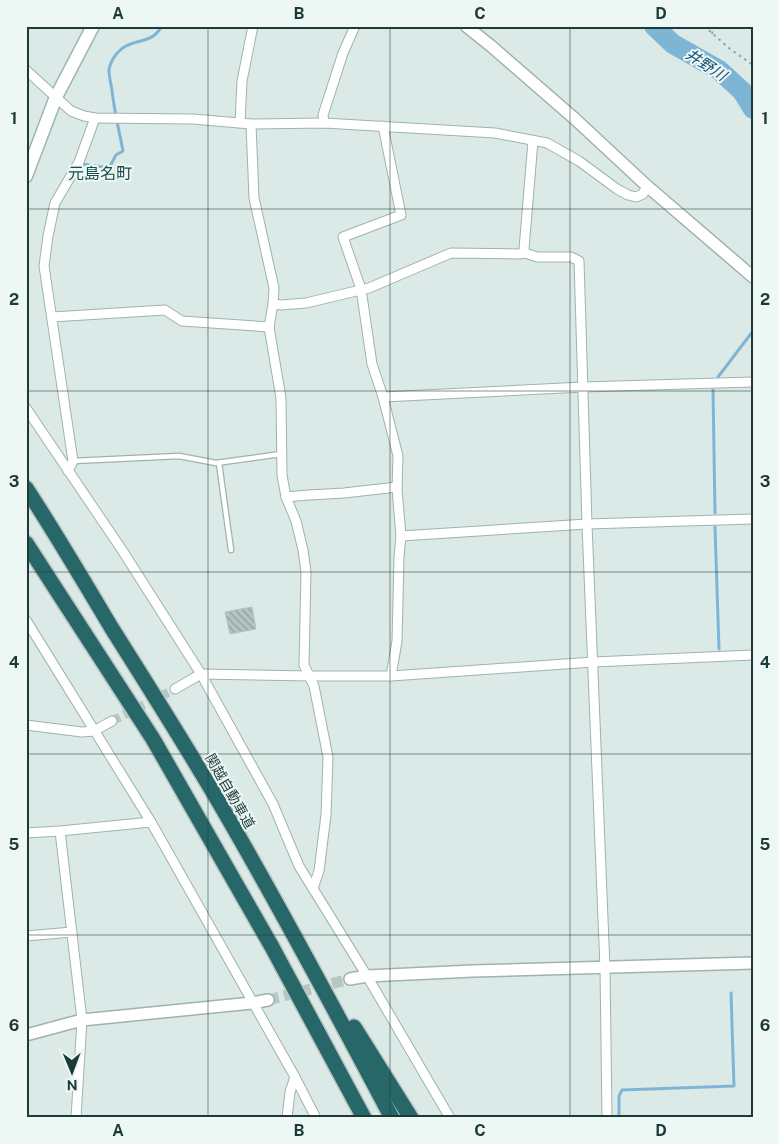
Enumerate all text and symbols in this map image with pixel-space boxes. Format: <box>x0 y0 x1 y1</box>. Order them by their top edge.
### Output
text: A <box>112 4 124 23</box>
text: B <box>294 4 305 23</box>
text: C <box>474 4 486 23</box>
text: D <box>655 4 667 23</box>
water label: 井野川 <box>683 45 731 85</box>
text: 1 <box>11 109 17 128</box>
text: 1 <box>762 109 768 128</box>
district label: 元島名町 <box>68 164 132 183</box>
text: 2 <box>9 290 19 309</box>
text: 2 <box>760 290 770 309</box>
text: 3 <box>9 472 19 491</box>
text: 3 <box>760 472 770 491</box>
text: 4 <box>9 653 20 672</box>
text: 4 <box>760 653 771 672</box>
street label: 関越自動車道 <box>202 751 258 831</box>
text: 5 <box>9 835 20 854</box>
text: 5 <box>760 835 771 854</box>
text: 6 <box>9 1016 19 1035</box>
text: 6 <box>760 1016 770 1035</box>
north arrow <box>48 1046 98 1096</box>
text: N <box>67 1077 78 1093</box>
text: A <box>112 1121 124 1140</box>
text: B <box>294 1121 305 1140</box>
text: C <box>474 1121 486 1140</box>
text: D <box>655 1121 667 1140</box>

